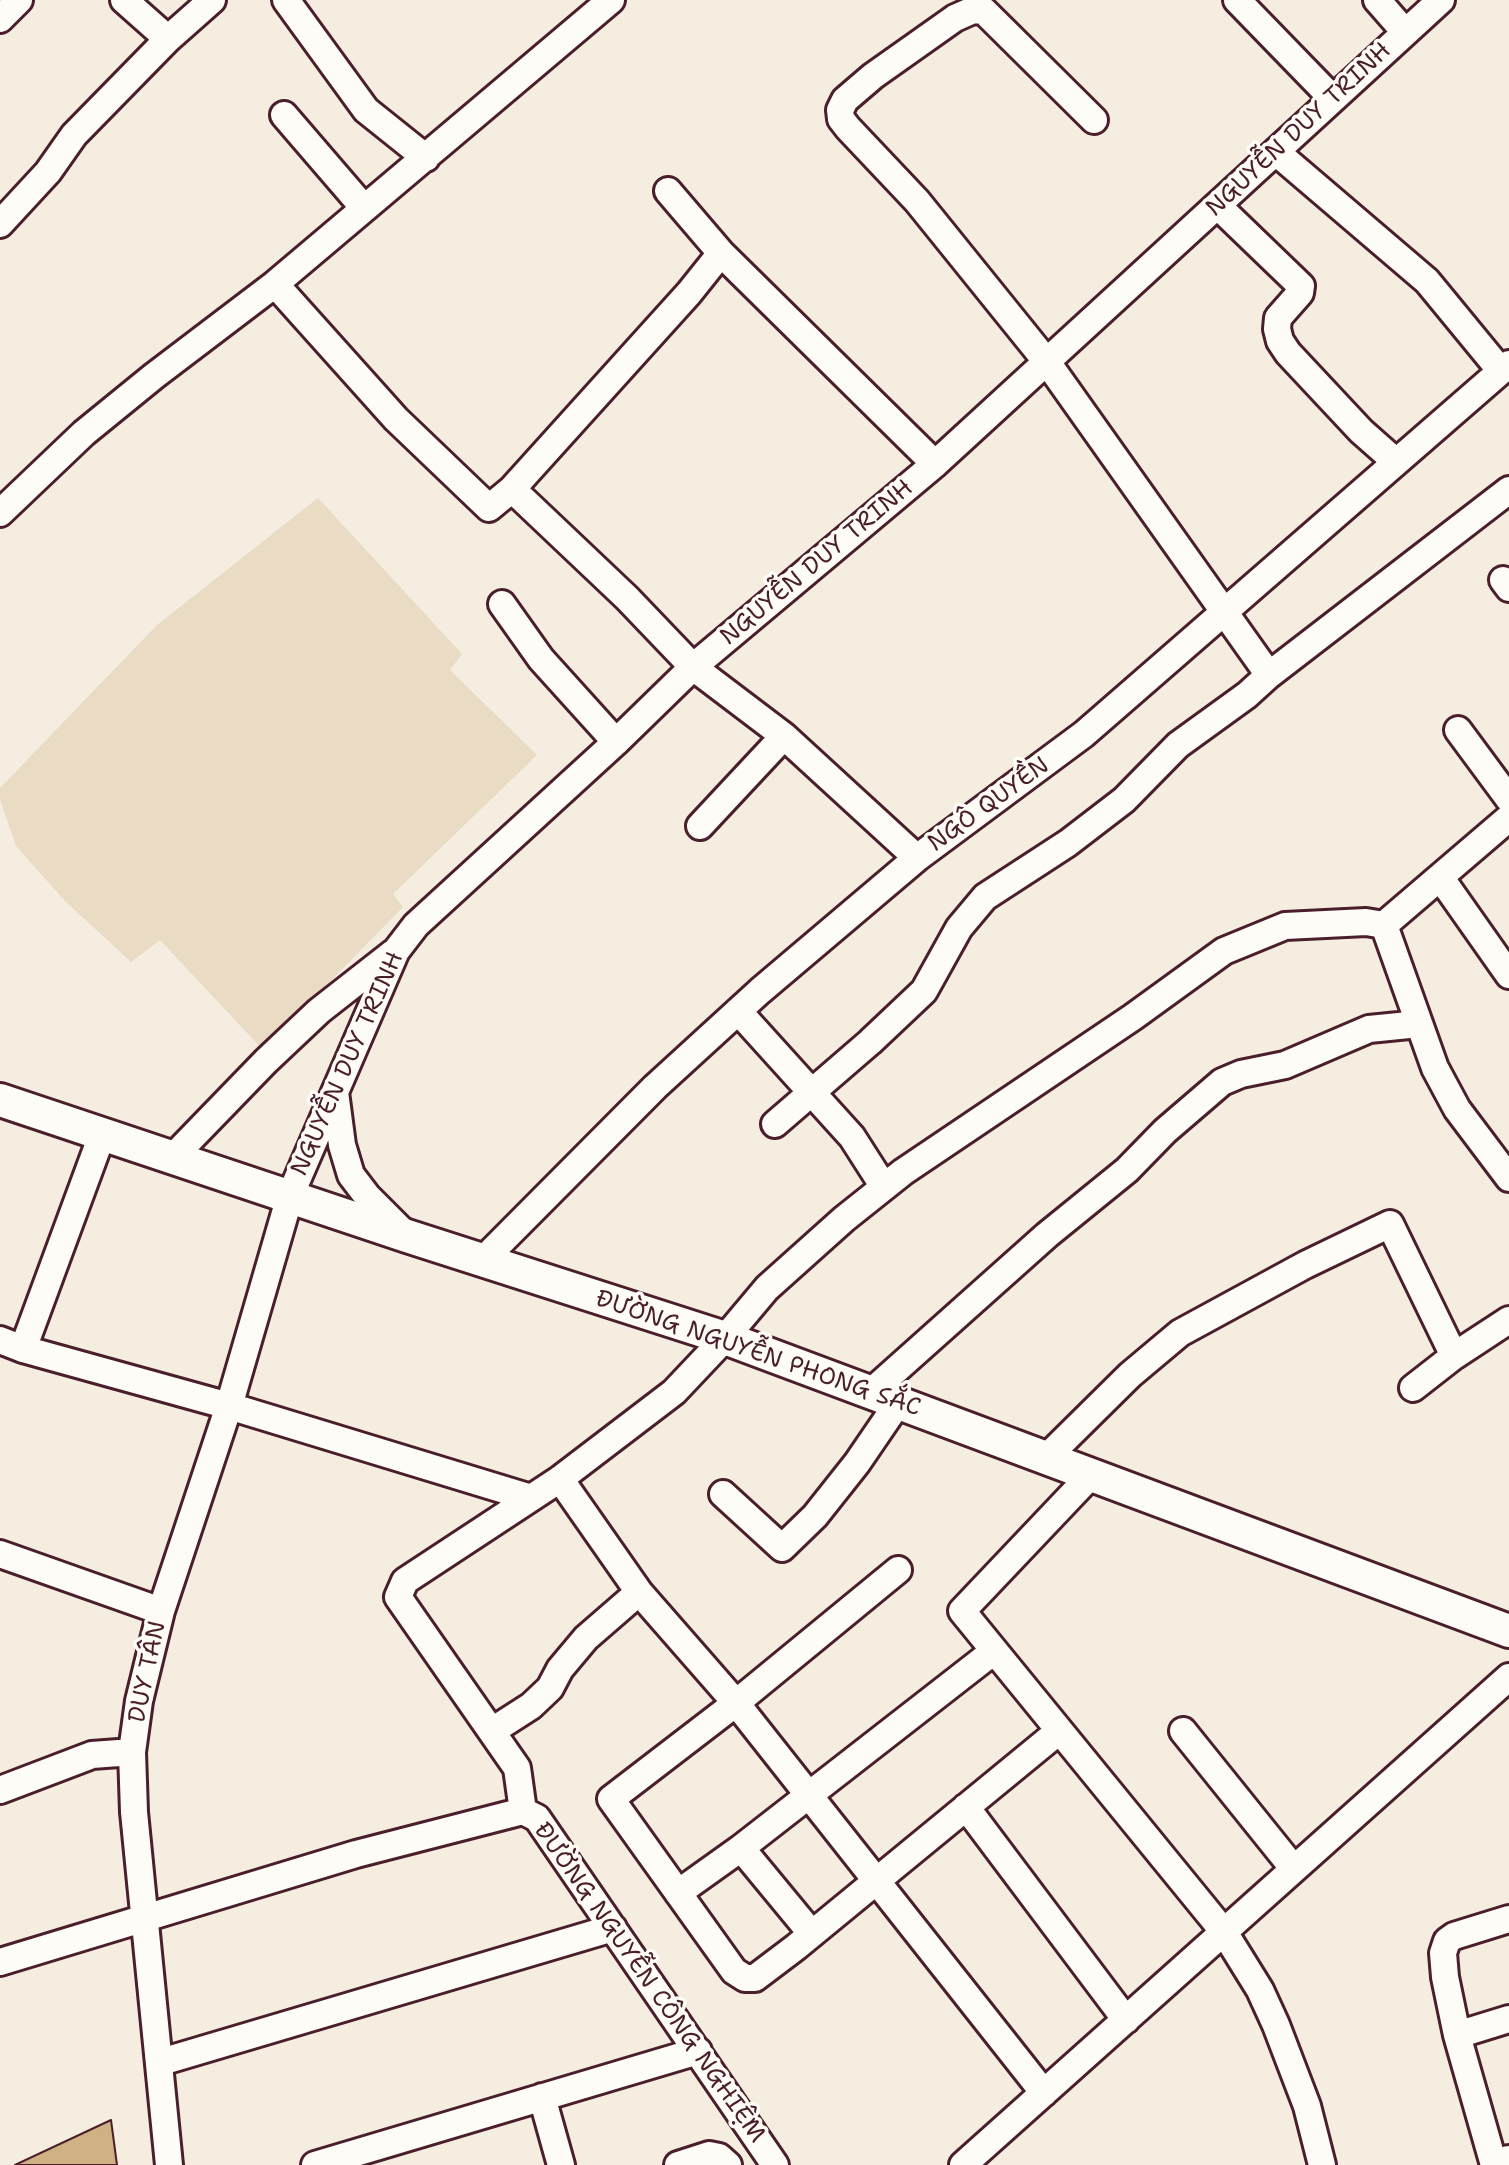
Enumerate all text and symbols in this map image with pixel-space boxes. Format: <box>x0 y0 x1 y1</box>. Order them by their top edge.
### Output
street label: NGUYỄN DUY TRINH <box>1201 37 1397 223</box>
street label: NGUYỄN DUY TRINH <box>715 474 919 652</box>
street label: NGÔ QUYỀN <box>923 751 1055 859</box>
street label: NGUYỄN DUY TRINH <box>286 947 410 1181</box>
street label: ĐƯỜNG NGUYỄN PHONG SẮC <box>592 1285 924 1423</box>
street label: DUY TÂN <box>123 1619 173 1725</box>
street label: ĐƯỜNG NGUYỄN CÔNG NGHIỆM <box>527 1817 771 2149</box>

